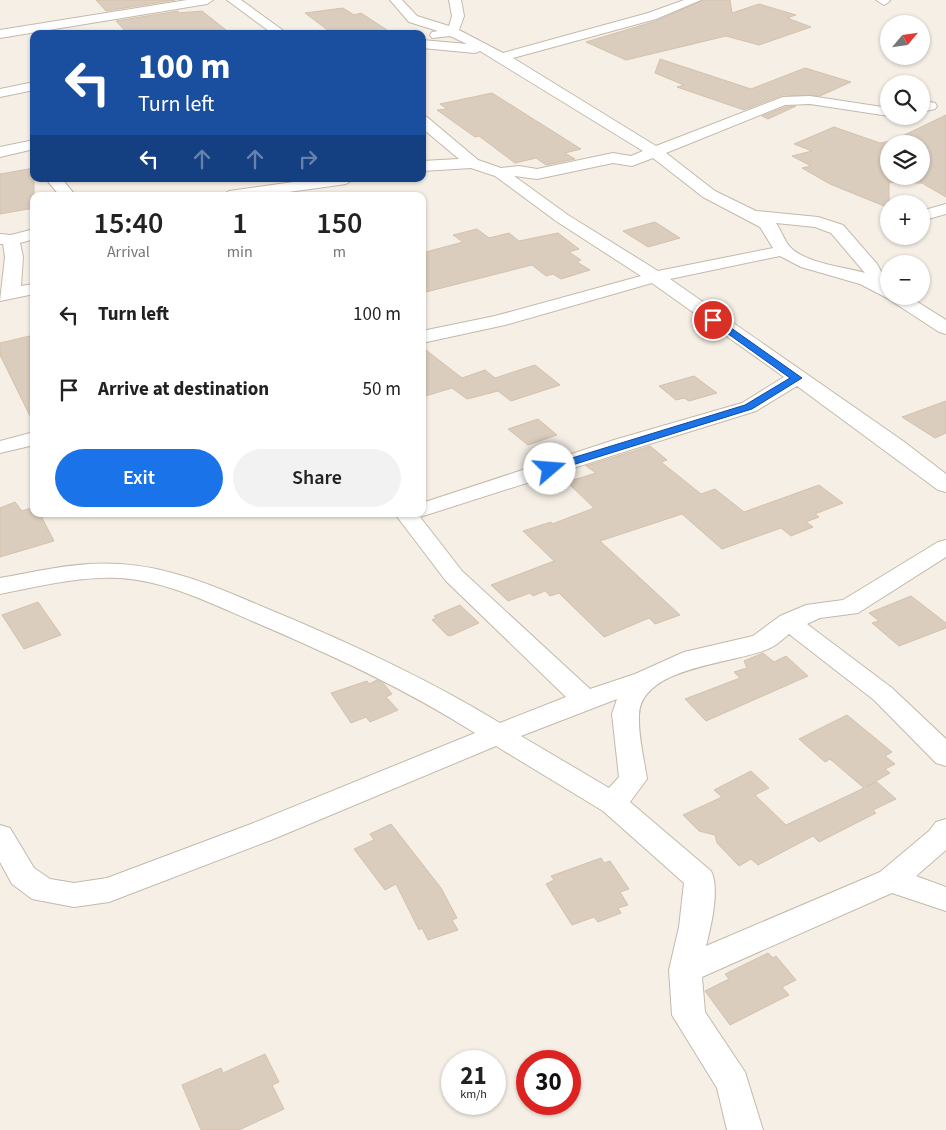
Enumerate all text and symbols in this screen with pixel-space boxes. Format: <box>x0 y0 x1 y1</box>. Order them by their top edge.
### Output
north arrow <box>880 15 930 65</box>
map controls <box>880 15 930 305</box>
text: 100 m <box>138 42 230 92</box>
icon: left <box>55 50 120 115</box>
button: search <box>880 75 930 125</box>
text: Turn left <box>138 88 214 120</box>
button: layers <box>880 135 930 185</box>
icon: left <box>135 145 163 173</box>
icon: ahead <box>188 145 216 173</box>
icon: ahead <box>241 145 269 173</box>
icon: right <box>294 145 322 173</box>
button: + <box>880 195 930 245</box>
text: 15:40 <box>94 202 163 245</box>
text: 1 <box>232 202 248 245</box>
text: 150 <box>316 202 362 245</box>
text: Arrival <box>107 241 150 263</box>
text: min <box>227 241 253 263</box>
text: m <box>333 241 346 263</box>
button: − <box>880 255 930 305</box>
pin <box>692 299 734 341</box>
icon: left <box>55 301 83 329</box>
text: Turn left <box>98 301 169 328</box>
text: 100 m <box>353 301 401 328</box>
icon: arrive <box>699 306 727 334</box>
icon: arrive <box>55 376 83 404</box>
text: Arrive at destination <box>98 376 269 403</box>
text: 50 m <box>363 376 401 403</box>
position arrow <box>523 442 575 494</box>
button: Exit <box>55 449 223 507</box>
button: Share <box>233 449 401 507</box>
speed limit sign: 30 <box>516 1050 581 1115</box>
text: 21 <box>460 1058 487 1094</box>
text: km/h <box>460 1086 487 1103</box>

